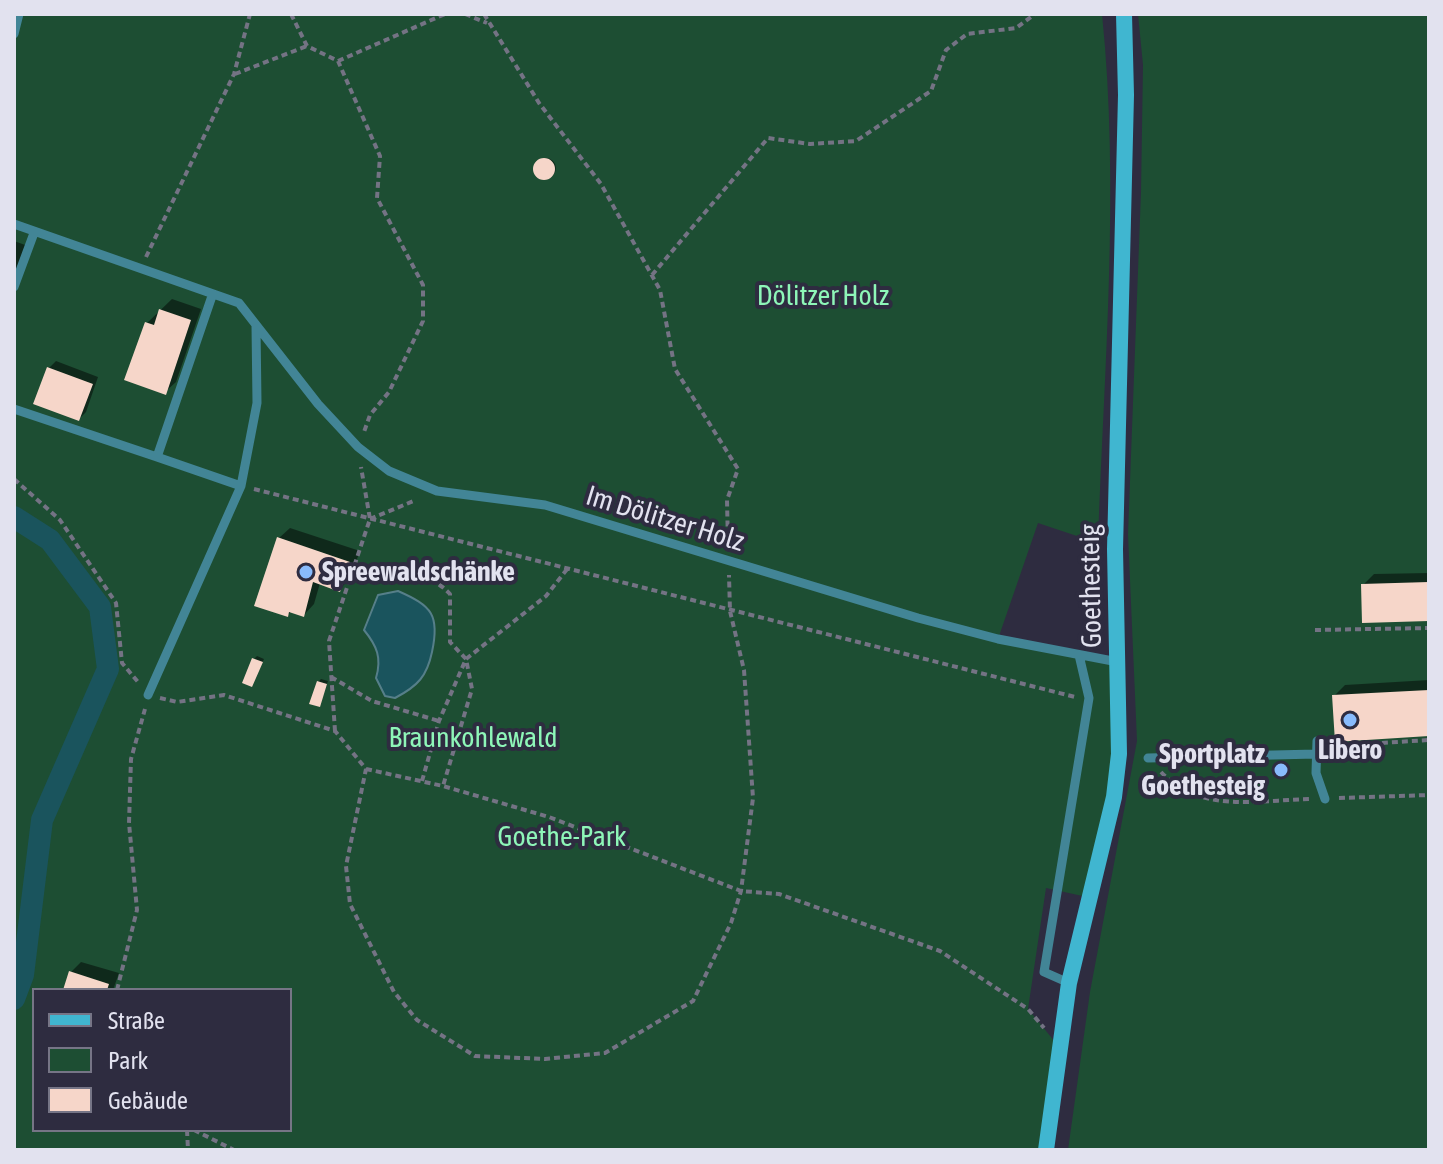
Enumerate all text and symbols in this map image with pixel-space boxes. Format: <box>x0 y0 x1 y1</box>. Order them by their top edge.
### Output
park label: Dölitzer Holz <box>757 279 889 313</box>
street label: Im Dölitzer Holz <box>582 479 748 559</box>
street label: Goethesteig <box>1073 524 1109 648</box>
place label: Spreewaldschänke <box>322 555 515 589</box>
marker: Spreewaldschänke <box>297 563 315 581</box>
marker: Libero <box>1341 711 1359 729</box>
park label: Braunkohlewald <box>388 721 558 755</box>
place label: Libero <box>1318 733 1382 767</box>
place label: Sportplatz Goethesteig <box>1141 737 1265 803</box>
marker: Sportplatz Goethesteig <box>1272 761 1290 779</box>
park label: Goethe-Park <box>498 820 626 854</box>
legend <box>32 988 292 1132</box>
text: Straße <box>108 1007 165 1034</box>
text: Park <box>108 1047 148 1074</box>
text: Gebäude <box>108 1087 188 1114</box>

